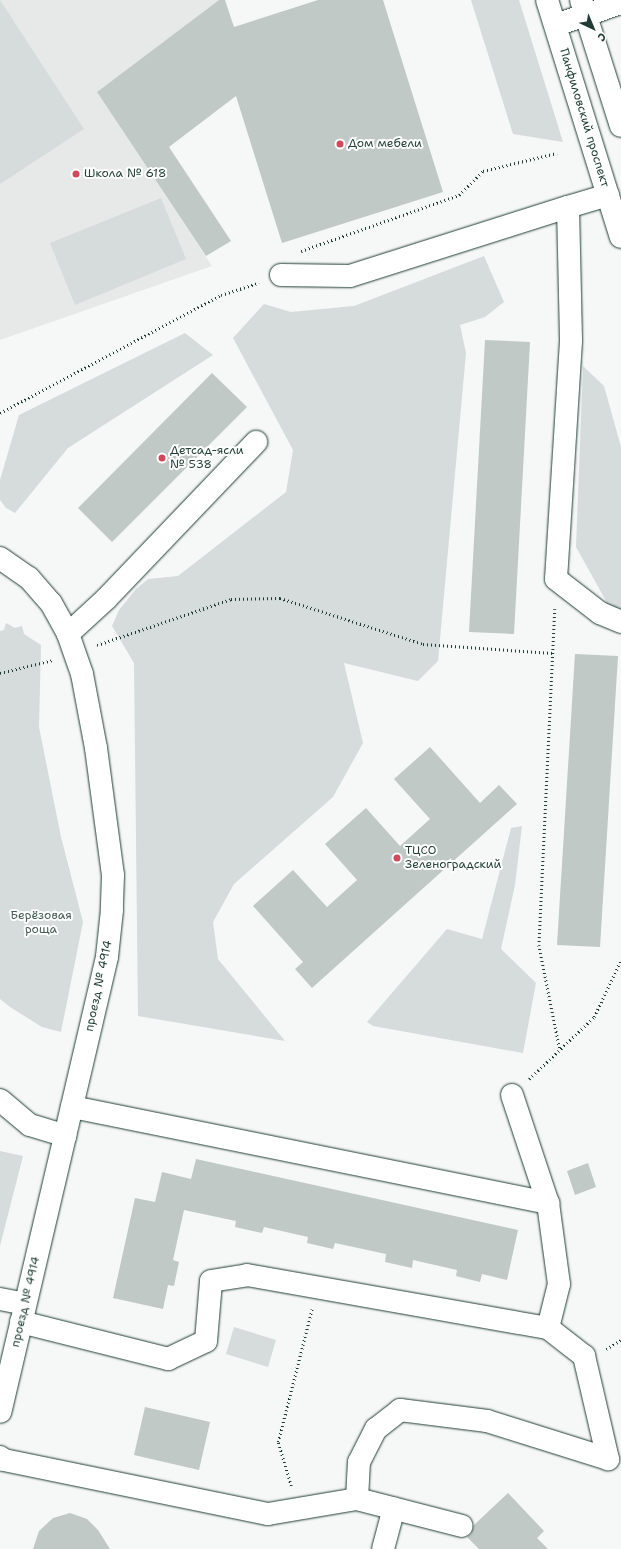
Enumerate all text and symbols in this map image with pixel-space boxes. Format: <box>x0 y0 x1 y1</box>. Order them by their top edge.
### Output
north arrow <box>573 8 613 48</box>
text: С <box>594 29 609 45</box>
street label: Панфиловский проспект <box>556 47 612 189</box>
place label: Дом мебели <box>348 137 422 151</box>
marker: Дом мебели <box>335 139 345 149</box>
place label: Школа № 618 <box>84 167 166 181</box>
marker: Школа № 618 <box>71 169 81 179</box>
place label: Детсад-ясли № 538 <box>170 444 244 472</box>
marker: Детсад-ясли № 538 <box>157 453 167 463</box>
place label: ТЦСО Зеленоградский <box>405 844 501 872</box>
marker: ТЦСО Зеленоградский <box>392 853 402 863</box>
park label: Берёзовая роща <box>10 909 72 937</box>
street label: проезд № 4914 <box>82 939 116 1033</box>
street label: проезд № 4914 <box>9 1255 43 1349</box>

